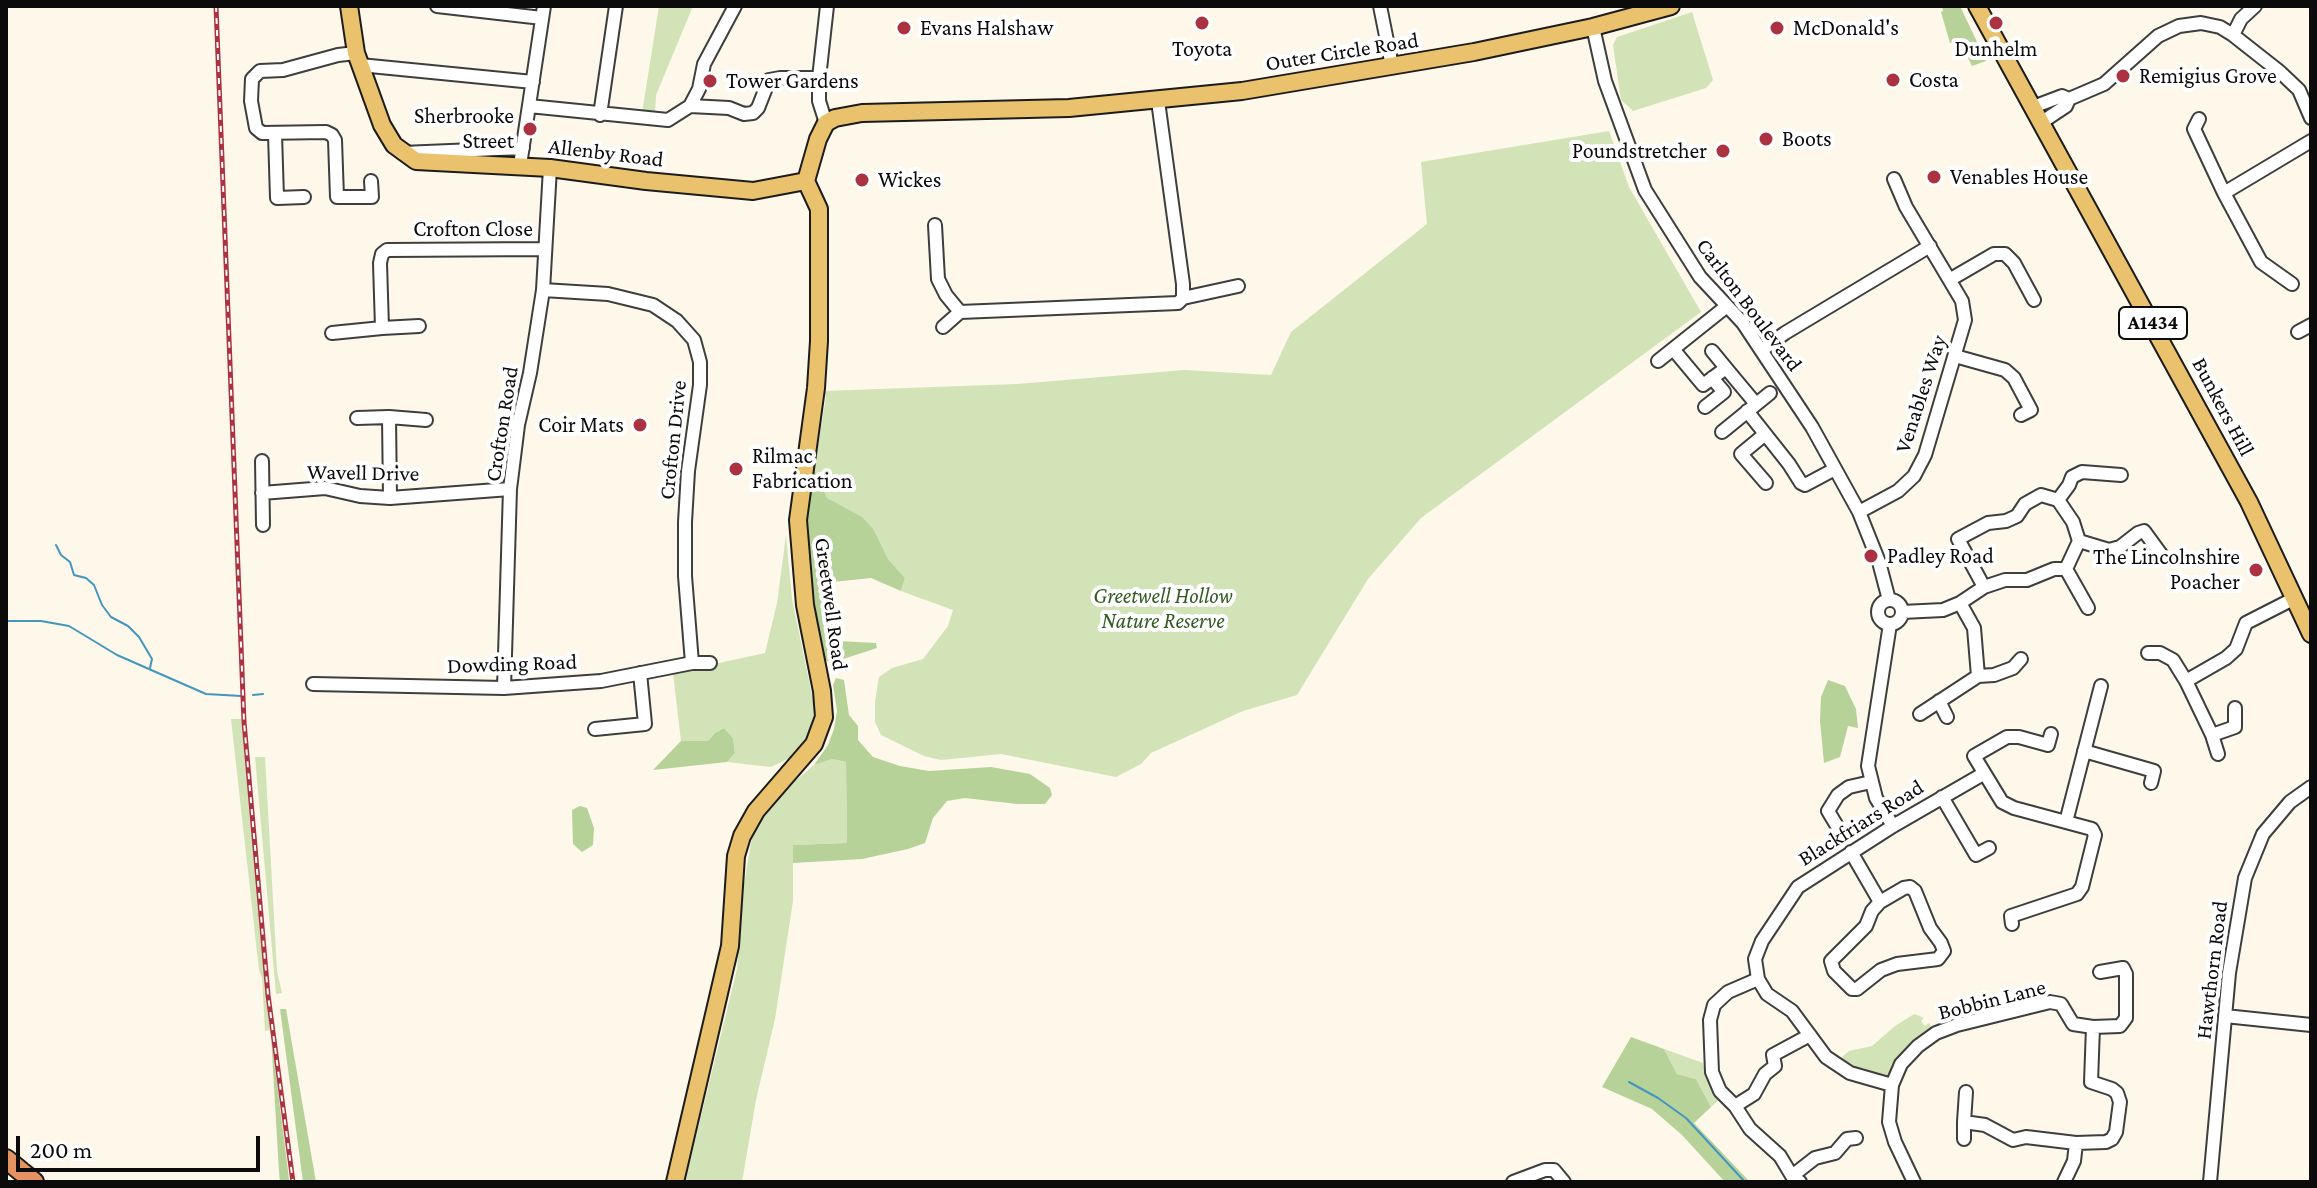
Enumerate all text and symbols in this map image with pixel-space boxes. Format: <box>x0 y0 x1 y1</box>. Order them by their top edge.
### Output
marker: Toyota <box>1193 14 1211 32</box>
marker: Dunhelm <box>1987 14 2005 32</box>
place label: Evans Halshaw <box>920 15 1053 41</box>
place label: McDonald's <box>1793 15 1899 41</box>
marker: Evans Halshaw <box>895 19 913 37</box>
marker: McDonald's <box>1768 19 1786 37</box>
street label: Outer Circle Road <box>1264 27 1420 77</box>
place label: Toyota <box>1172 36 1232 62</box>
place label: Dunhelm <box>1954 36 2038 62</box>
place label: Remigius Grove <box>2139 63 2277 89</box>
place label: Costa <box>1909 67 1959 93</box>
marker: Remigius Grove <box>2114 67 2132 85</box>
place label: Tower Gardens <box>726 68 859 94</box>
marker: Costa <box>1884 71 1902 89</box>
marker: Tower Gardens <box>701 72 719 90</box>
place label: Sherbrooke Street <box>414 103 514 154</box>
marker: Sherbrooke Street <box>521 120 539 138</box>
place label: Boots <box>1782 126 1832 152</box>
marker: Boots <box>1757 130 1775 148</box>
street label: Allenby Road <box>547 133 665 173</box>
place label: Poundstretcher <box>1572 138 1707 164</box>
marker: Poundstretcher <box>1714 142 1732 160</box>
place label: Venables House <box>1950 164 2088 190</box>
place label: Wickes <box>878 167 941 193</box>
marker: Venables House <box>1925 168 1943 186</box>
marker: Wickes <box>853 171 871 189</box>
street label: Crofton Close <box>413 216 533 242</box>
street label: Carlton Boulevard <box>1690 233 1808 377</box>
road number: A1434 <box>2119 307 2187 339</box>
street label: Venables Way <box>1890 332 1952 456</box>
street label: Bunkers Hill <box>2186 353 2260 461</box>
street label: Crofton Road <box>480 364 524 484</box>
street label: Crofton Drive <box>654 379 692 501</box>
place label: Coir Mats <box>538 412 624 438</box>
marker: Coir Mats <box>631 416 649 434</box>
place label: Rilmac Fabrication <box>752 443 853 494</box>
street label: Wavell Drive <box>307 459 419 487</box>
marker: Rilmac Fabrication <box>727 460 745 478</box>
street label: Greetwell Road <box>809 536 853 672</box>
place label: Padley Road <box>1887 543 1994 569</box>
place label: The Lincolnshire Poacher <box>2093 544 2240 596</box>
marker: Padley Road <box>1862 547 1880 565</box>
marker: The Lincolnshire Poacher <box>2247 561 2265 579</box>
park label: Greetwell Hollow Nature Reserve <box>1093 583 1233 634</box>
street label: Dowding Road <box>447 649 577 679</box>
street label: Blackfriars Road <box>1793 774 1929 872</box>
street label: Hawthorn Road <box>2190 899 2234 1041</box>
street label: Bobbin Lane <box>1935 974 2049 1026</box>
scale bar <box>20 1120 264 1170</box>
text: 200 m <box>30 1136 92 1163</box>

